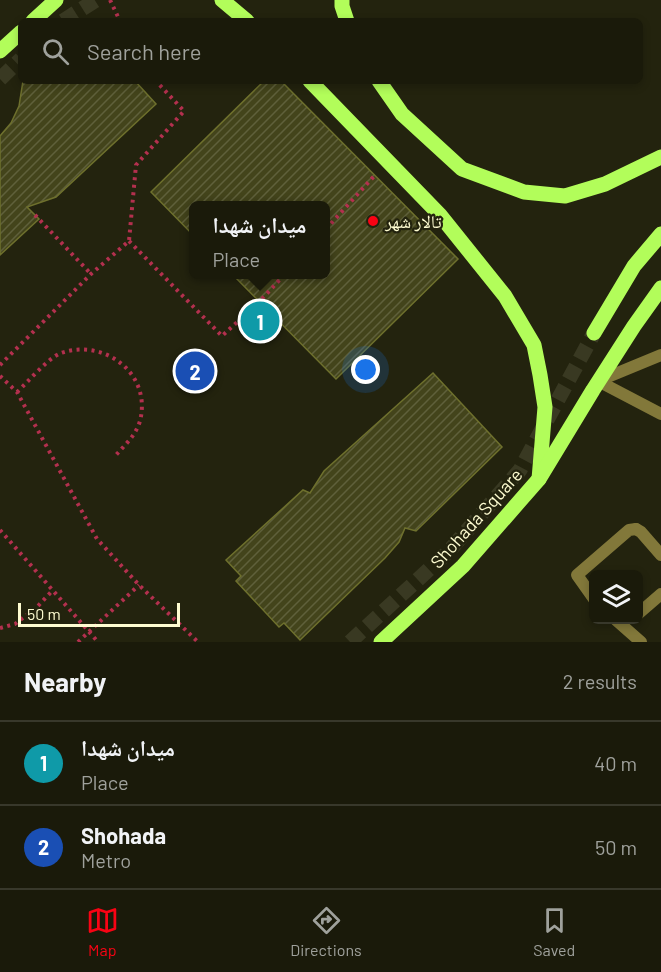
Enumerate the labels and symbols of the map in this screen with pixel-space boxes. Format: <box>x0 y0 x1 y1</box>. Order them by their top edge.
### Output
place label: تالار شهر <box>384 210 442 232</box>
marker: تالار شهر <box>366 214 380 228</box>
pin: 1 <box>240 298 280 344</box>
pin: 2 <box>176 348 214 394</box>
your location <box>351 355 380 384</box>
street label: Shohada Square <box>425 464 527 572</box>
scale bar <box>18 600 180 628</box>

